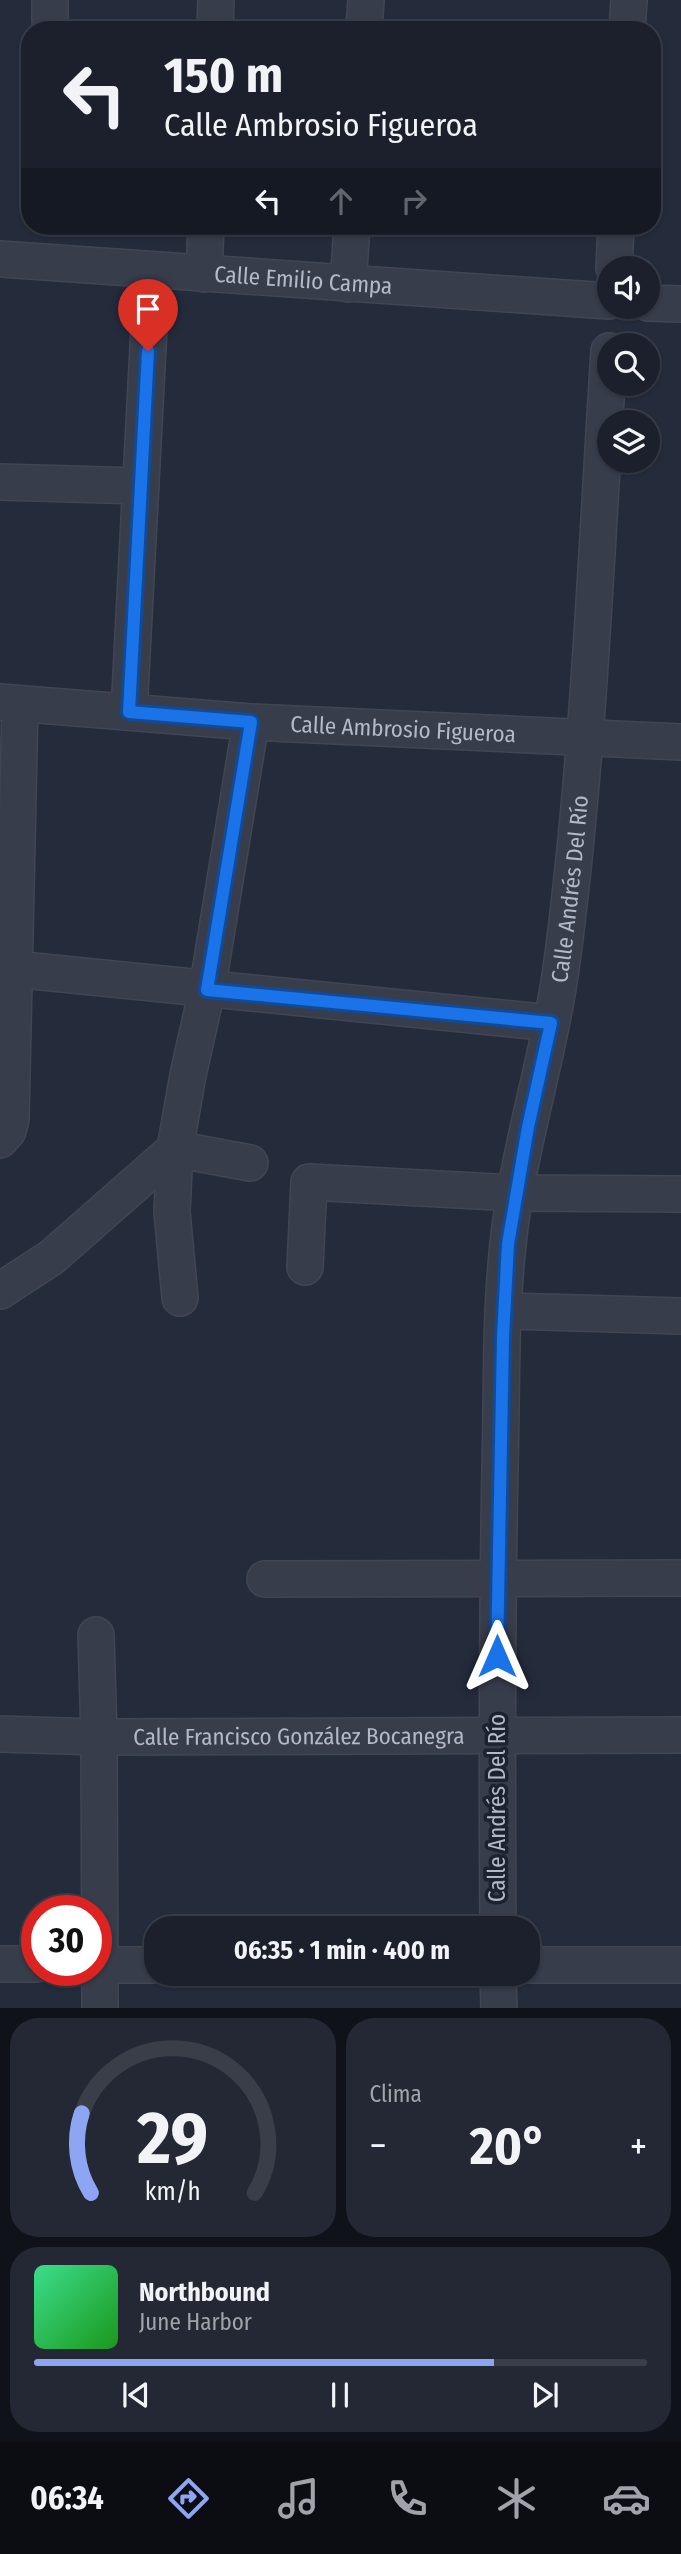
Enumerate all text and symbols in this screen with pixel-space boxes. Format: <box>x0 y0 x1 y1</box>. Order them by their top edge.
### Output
text: 150 m <box>164 46 283 105</box>
icon: left <box>49 49 140 140</box>
text: Calle Ambrosio Figueroa <box>164 106 478 144</box>
icon: left <box>249 182 287 220</box>
icon: ahead <box>322 182 360 220</box>
icon: right <box>395 182 433 220</box>
map controls <box>597 256 660 473</box>
button: sound <box>597 256 660 319</box>
street label: Calle Emilio Campa <box>213 260 393 300</box>
pin <box>118 279 178 351</box>
icon: arrive <box>129 290 167 328</box>
button: search <box>597 333 660 396</box>
button: layers <box>597 410 660 473</box>
street label: Calle Ambrosio Figueroa <box>290 710 516 748</box>
street label: Calle Andrés Del Río <box>545 794 594 985</box>
position arrow <box>460 1619 534 1693</box>
street label: Calle Andrés Del Río <box>483 1714 511 1902</box>
street label: Calle Francisco González Bocanegra <box>133 1722 465 1751</box>
speed limit sign: 30 <box>21 1895 112 1986</box>
text: 06:35 · 1 min · 400 m <box>234 1935 450 1966</box>
text: Clima <box>370 2080 422 2108</box>
text: 29 <box>136 2096 208 2183</box>
text: 20° <box>470 2115 547 2178</box>
text: − <box>370 2123 387 2169</box>
text: + <box>630 2123 647 2169</box>
text: km/h <box>145 2177 201 2207</box>
text: Northbound <box>139 2277 270 2308</box>
text: June Harbor <box>139 2308 252 2336</box>
icon: previous <box>117 2376 155 2414</box>
icon: pause <box>321 2376 359 2414</box>
icon: next <box>526 2376 564 2414</box>
icon: directions <box>164 2474 213 2523</box>
icon: music <box>274 2474 323 2523</box>
icon: phone <box>383 2474 432 2523</box>
icon: climate <box>492 2474 541 2523</box>
icon: car <box>602 2474 651 2523</box>
text: 06:34 <box>30 2479 104 2517</box>

